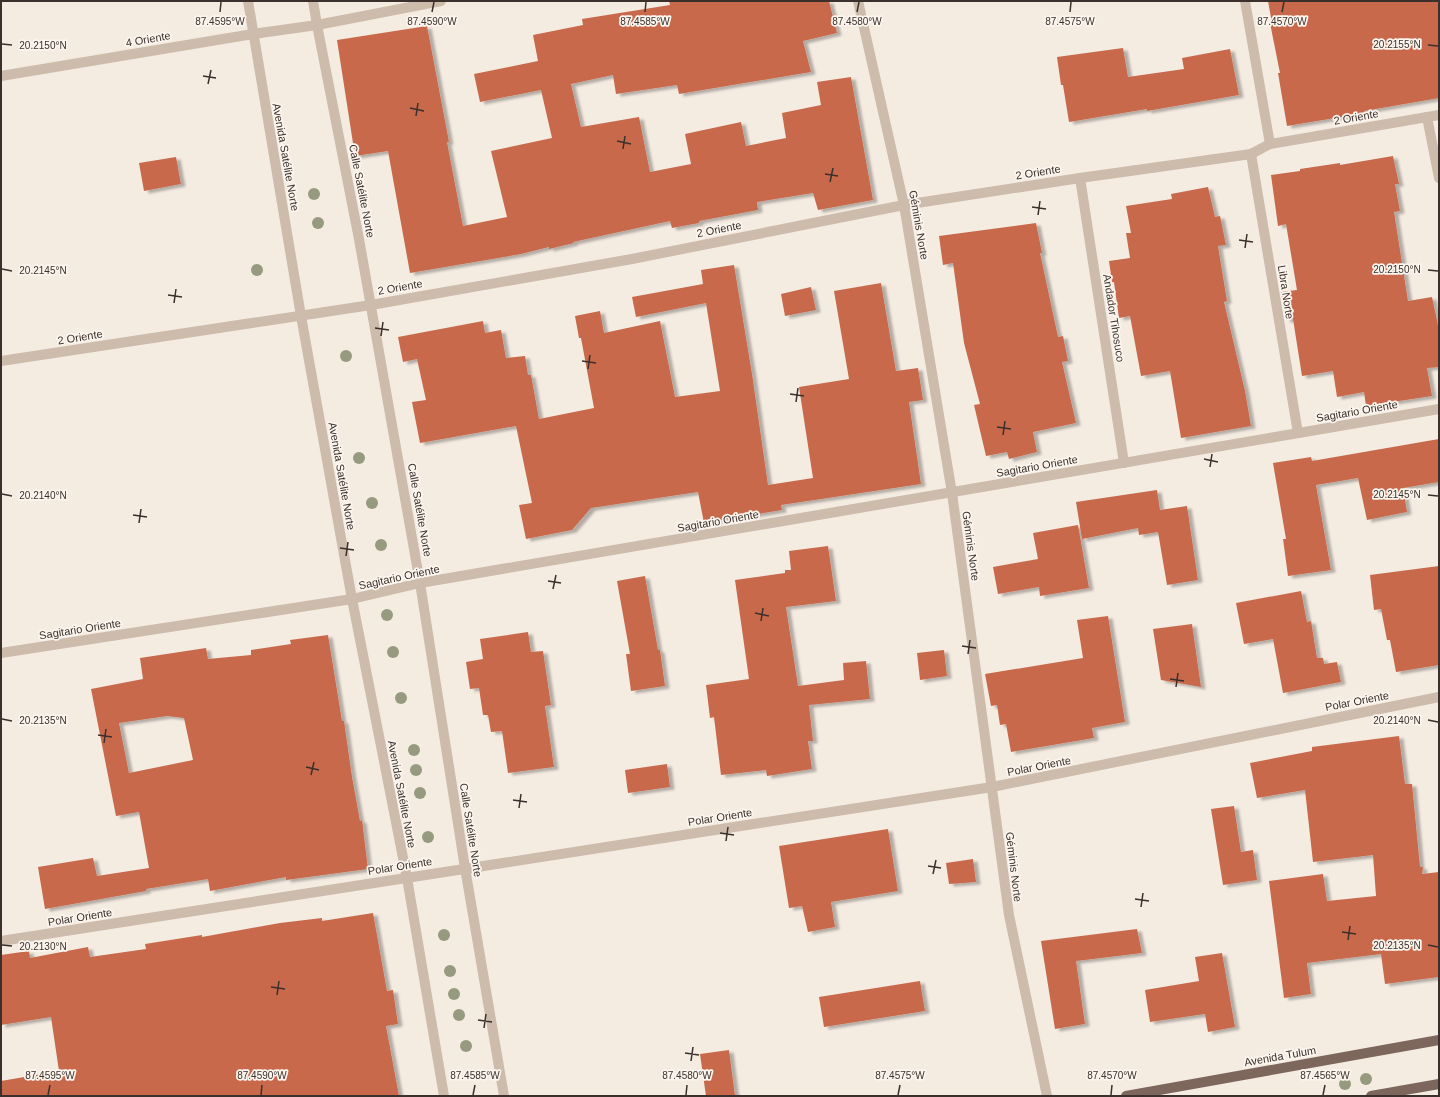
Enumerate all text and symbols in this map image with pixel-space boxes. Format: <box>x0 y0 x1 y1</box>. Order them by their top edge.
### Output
text: 87.4595°W <box>195 16 245 27</box>
text: 87.4590°W <box>407 16 457 27</box>
text: 87.4585°W <box>620 16 670 27</box>
text: 87.4580°W <box>832 16 882 27</box>
text: 87.4575°W <box>1045 16 1095 27</box>
text: 87.4570°W <box>1257 16 1307 27</box>
street label: 4 Oriente <box>125 29 171 49</box>
text: 20.2155°N <box>1373 39 1421 50</box>
text: 20.2150°N <box>19 40 67 51</box>
street label: Avenida Satélite Norte <box>271 102 301 212</box>
street label: 2 Oriente <box>1333 107 1379 127</box>
street label: Calle Satélite Norte <box>347 143 377 239</box>
street label: 2 Oriente <box>1015 163 1061 181</box>
street label: Géminis Norte <box>907 189 931 261</box>
street label: 2 Oriente <box>696 219 742 239</box>
street label: Libra Norte <box>1276 264 1296 320</box>
text: 20.2150°N <box>1373 264 1421 275</box>
text: 20.2145°N <box>19 265 67 276</box>
street label: Andador Tihosuco <box>1101 273 1127 363</box>
street label: 2 Oriente <box>377 277 423 297</box>
street label: 2 Oriente <box>57 328 103 346</box>
street label: Sagitario Oriente <box>1315 398 1399 424</box>
street label: Avenida Satélite Norte <box>327 421 357 531</box>
street label: Sagitario Oriente <box>995 453 1079 479</box>
street label: Calle Satélite Norte <box>406 462 434 558</box>
text: 20.2145°N <box>1373 489 1421 500</box>
text: 20.2140°N <box>19 490 67 501</box>
street label: Sagitario Oriente <box>676 508 760 534</box>
street label: Géminis Norte <box>960 510 982 582</box>
street label: Sagitario Oriente <box>357 563 441 591</box>
street label: Sagitario Oriente <box>38 617 122 641</box>
street label: Polar Oriente <box>1324 689 1390 713</box>
text: 20.2135°N <box>19 715 67 726</box>
text: 20.2140°N <box>1373 715 1421 726</box>
street label: Avenida Satélite Norte <box>386 739 418 849</box>
street label: Polar Oriente <box>1006 754 1072 778</box>
street label: Calle Satélite Norte <box>458 782 484 878</box>
street label: Polar Oriente <box>687 806 753 828</box>
street label: Géminis Norte <box>1004 831 1024 903</box>
street label: Polar Oriente <box>367 855 433 877</box>
street label: Polar Oriente <box>47 906 113 928</box>
text: 20.2135°N <box>1373 940 1421 951</box>
text: 20.2130°N <box>19 941 67 952</box>
street label: Avenida Tulum <box>1243 1044 1317 1068</box>
text: 87.4595°W <box>25 1070 75 1081</box>
text: 87.4590°W <box>237 1070 287 1081</box>
text: 87.4585°W <box>450 1070 500 1081</box>
text: 87.4580°W <box>662 1070 712 1081</box>
text: 87.4575°W <box>875 1070 925 1081</box>
text: 87.4570°W <box>1087 1070 1137 1081</box>
text: 87.4565°W <box>1300 1070 1350 1081</box>

